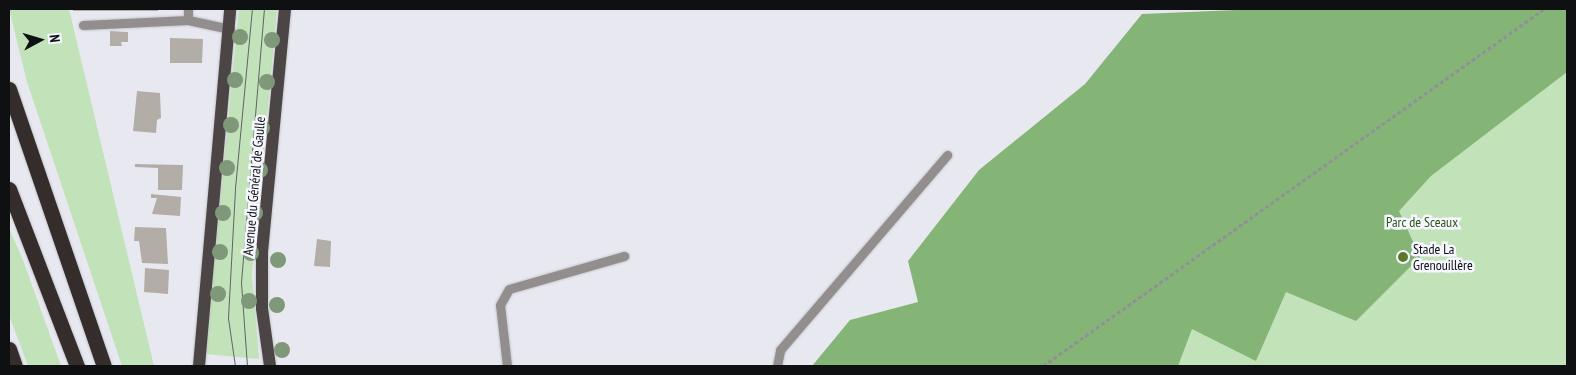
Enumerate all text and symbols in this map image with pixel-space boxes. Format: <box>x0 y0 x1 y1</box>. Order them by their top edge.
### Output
north arrow <box>15 15 65 65</box>
text: N <box>46 34 64 43</box>
street label: Avenue du Général de Gaulle <box>240 116 268 256</box>
park label: Parc de Sceaux <box>1386 214 1458 230</box>
place label: Stade La Grenouillère <box>1413 241 1473 274</box>
marker: Stade La Grenouillère <box>1397 251 1409 263</box>

